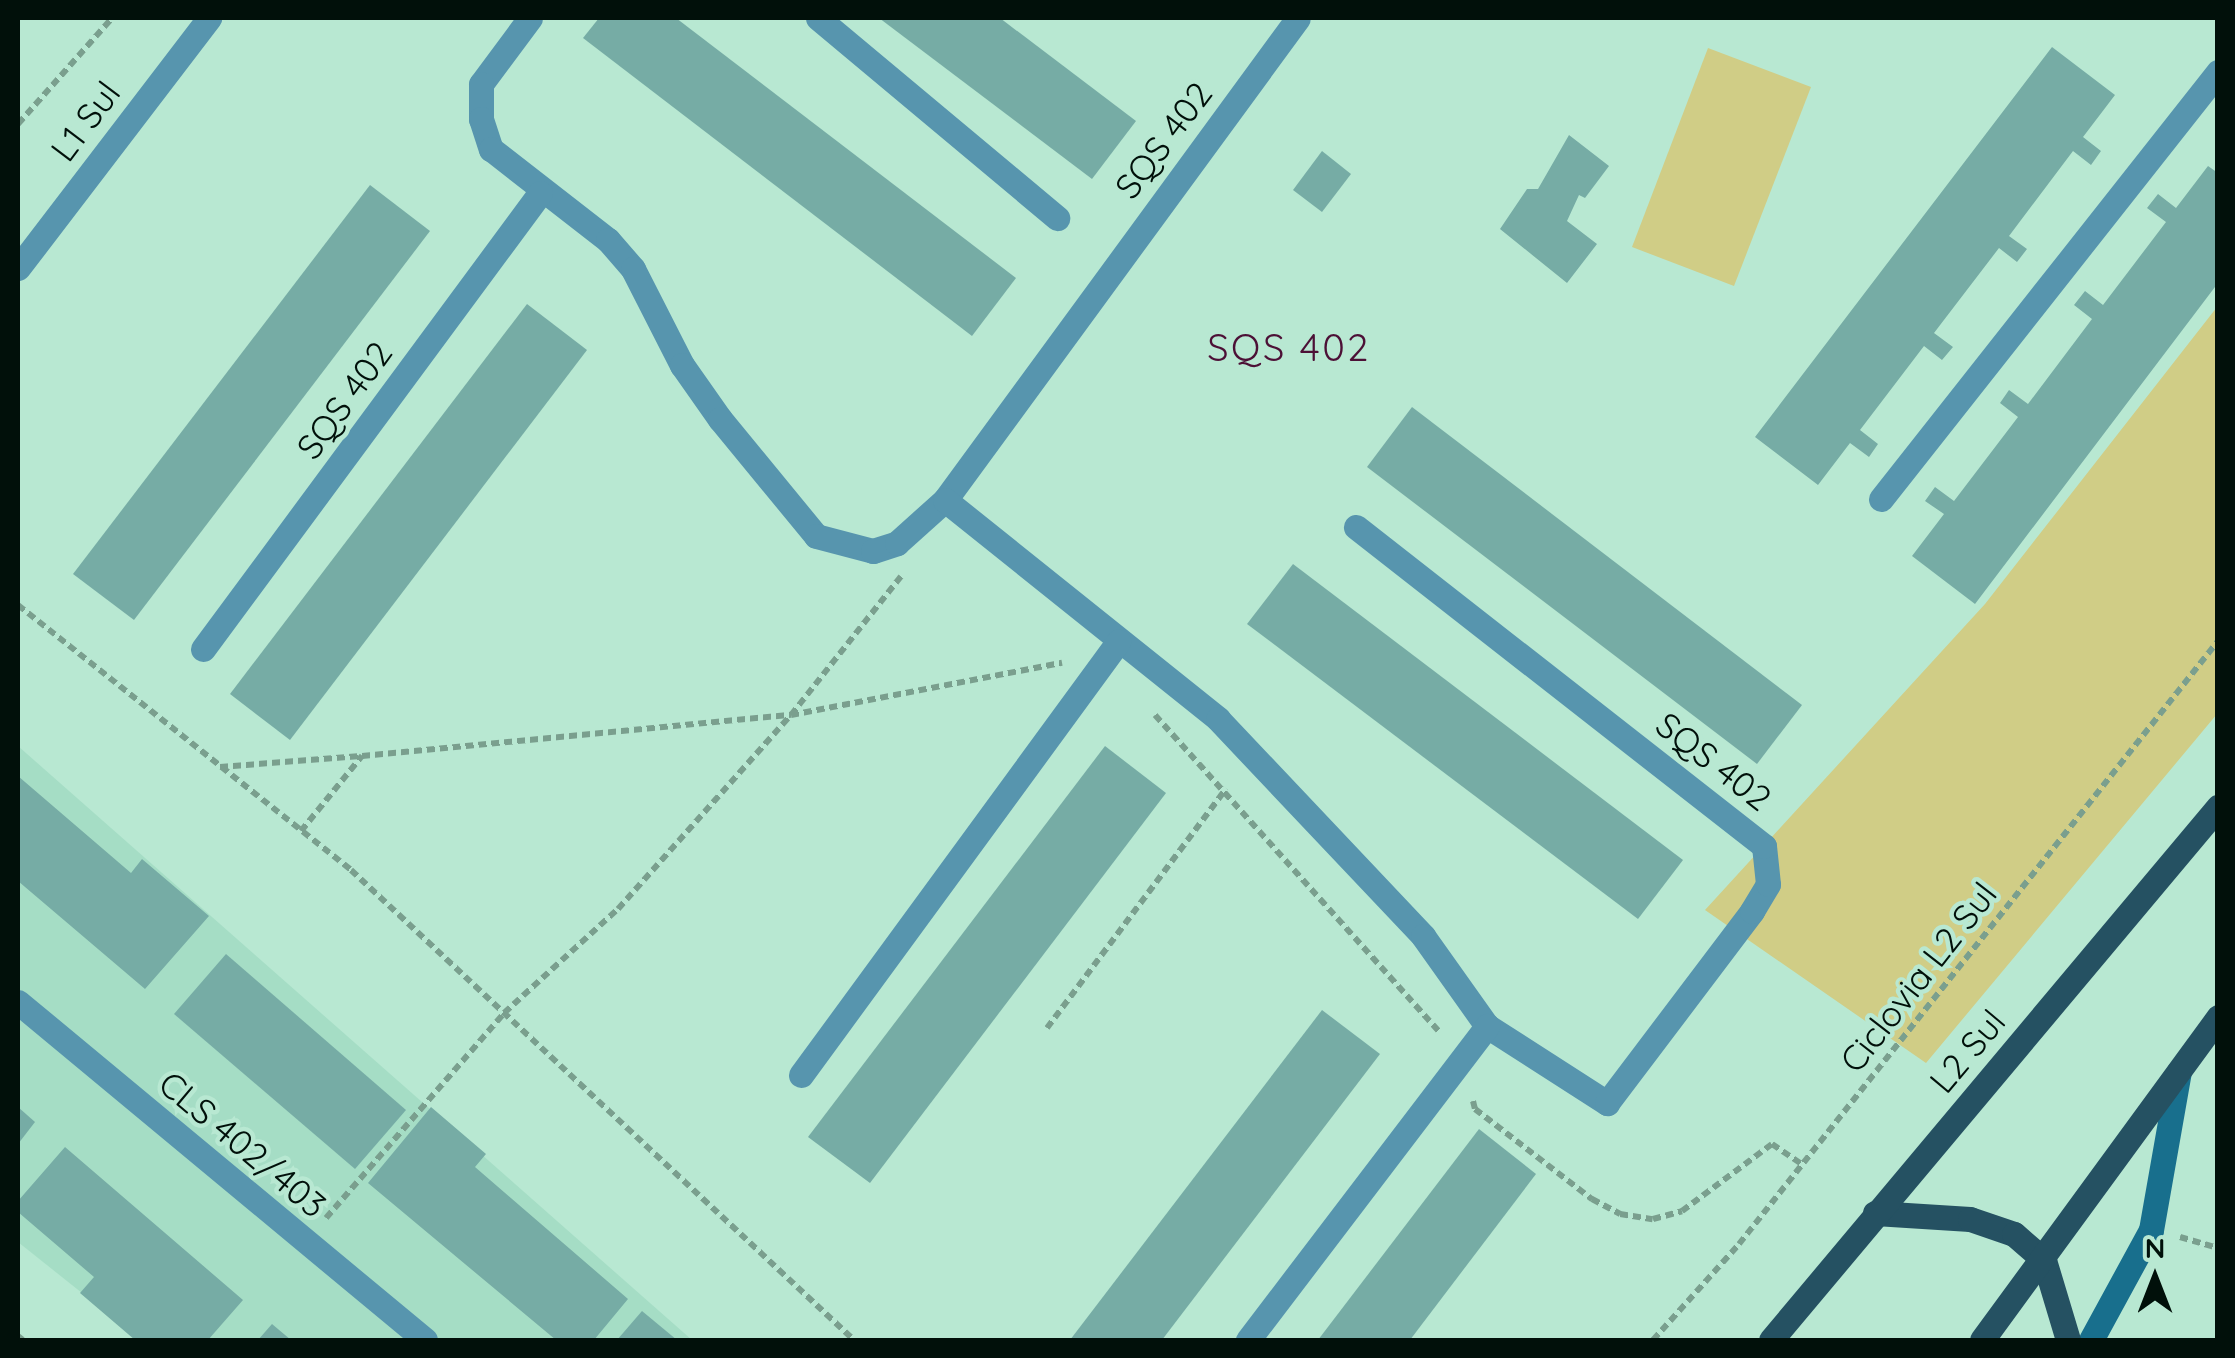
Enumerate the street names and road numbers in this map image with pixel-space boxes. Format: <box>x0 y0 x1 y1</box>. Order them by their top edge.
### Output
street label: L1 Sul <box>42 73 128 169</box>
street label: SQS 402 <box>1106 74 1220 206</box>
street label: SQS 402 <box>287 333 401 467</box>
street label: SQS 402 <box>1648 703 1780 819</box>
street label: Ciclovia L2 Sul <box>1831 874 2005 1080</box>
street label: L2 Sul <box>1920 1001 2014 1101</box>
street label: CLS 402/403 <box>151 1062 335 1226</box>

